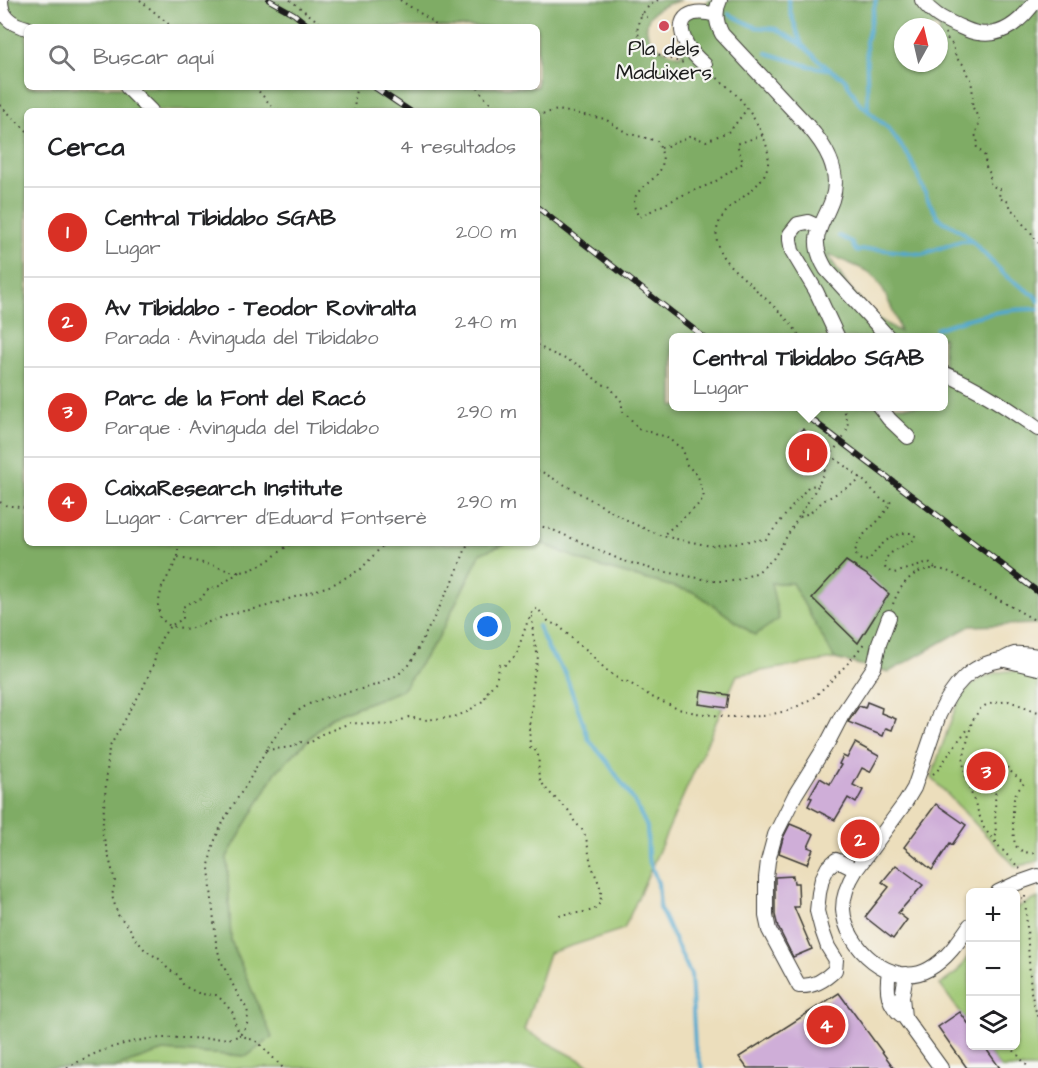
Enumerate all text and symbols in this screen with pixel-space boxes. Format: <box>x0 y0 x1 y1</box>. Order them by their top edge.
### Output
north arrow <box>894 18 948 72</box>
marker: Pla dels Maduixers <box>657 19 671 33</box>
search box <box>24 24 540 90</box>
place label: Pla dels Maduixers <box>616 34 712 87</box>
icon: search <box>45 41 78 74</box>
text: Buscar aquí <box>93 42 214 73</box>
text: Cerca <box>48 129 125 165</box>
text: 4 resultados <box>399 133 516 161</box>
text: Central Tibidabo SGAB <box>105 203 336 234</box>
text: 1 <box>66 218 69 246</box>
text: 200 m <box>456 218 516 246</box>
text: Lugar <box>105 234 161 262</box>
text: Av Tibidabo - Teodor Roviralta <box>105 293 416 324</box>
text: 2 <box>62 308 73 336</box>
text: 240 m <box>455 308 516 336</box>
text: Parada · Avinguda del Tibidabo <box>105 324 378 352</box>
popup <box>669 333 948 411</box>
text: Central Tibidabo SGAB <box>693 343 924 374</box>
text: Lugar <box>693 374 749 402</box>
text: Parc de la Font del Racó <box>105 383 365 414</box>
text: 3 <box>62 398 73 426</box>
text: 290 m <box>457 398 516 426</box>
text: Parque · Avinguda del Tibidabo <box>105 414 379 442</box>
pin: 1 <box>788 430 828 476</box>
text: CaixaResearch Institute <box>105 473 343 504</box>
text: 4 <box>61 488 74 516</box>
text: 290 m <box>457 488 516 516</box>
text: Lugar · Carrer d'Eduard Fontserè <box>105 504 427 532</box>
your location <box>473 612 502 641</box>
pin: 3 <box>966 748 1006 794</box>
pin: 2 <box>840 816 880 862</box>
map controls <box>966 888 1020 1050</box>
button: + <box>966 888 1020 942</box>
button: − <box>966 942 1020 996</box>
button: layers <box>966 996 1020 1050</box>
pin: 4 <box>806 1002 846 1048</box>

